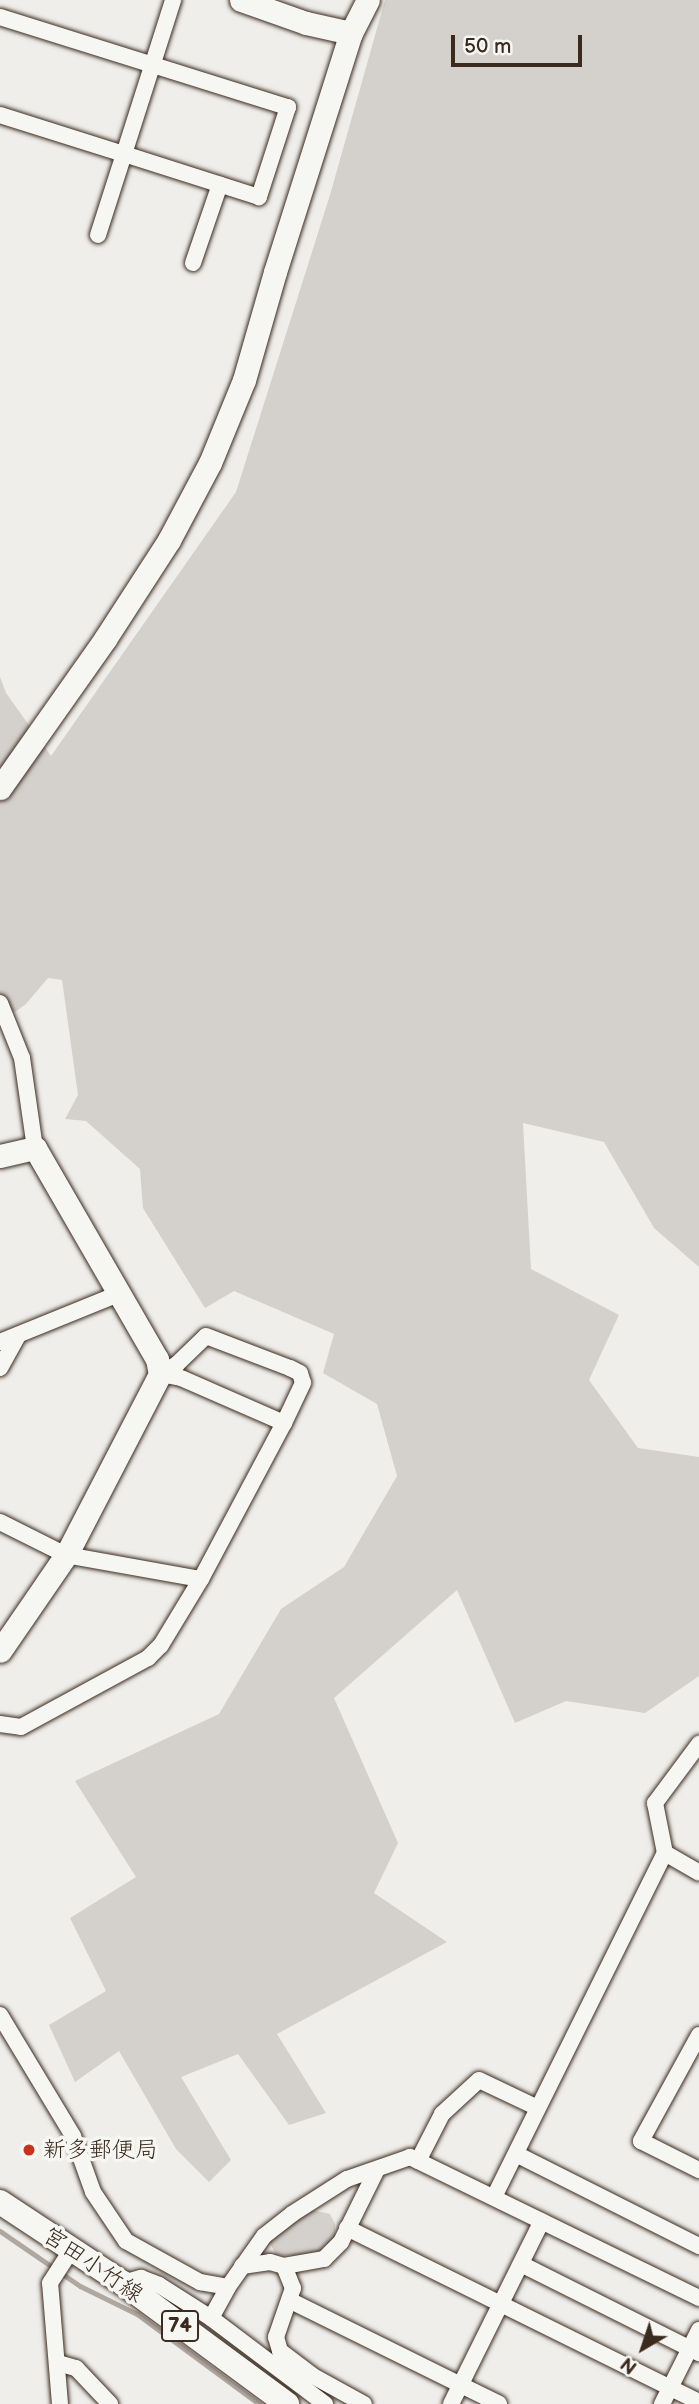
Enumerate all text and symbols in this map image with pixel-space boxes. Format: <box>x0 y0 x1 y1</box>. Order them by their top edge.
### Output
scale bar <box>454 21 585 65</box>
text: 50 m <box>464 34 511 59</box>
place label: 新多郵便局 <box>43 2136 158 2164</box>
marker: 新多郵便局 <box>21 2142 37 2158</box>
street label: 宮田小竹線 <box>38 2221 148 2309</box>
road number: 74 <box>161 2308 199 2344</box>
north arrow <box>608 2313 678 2383</box>
text: N <box>617 2351 642 2378</box>

